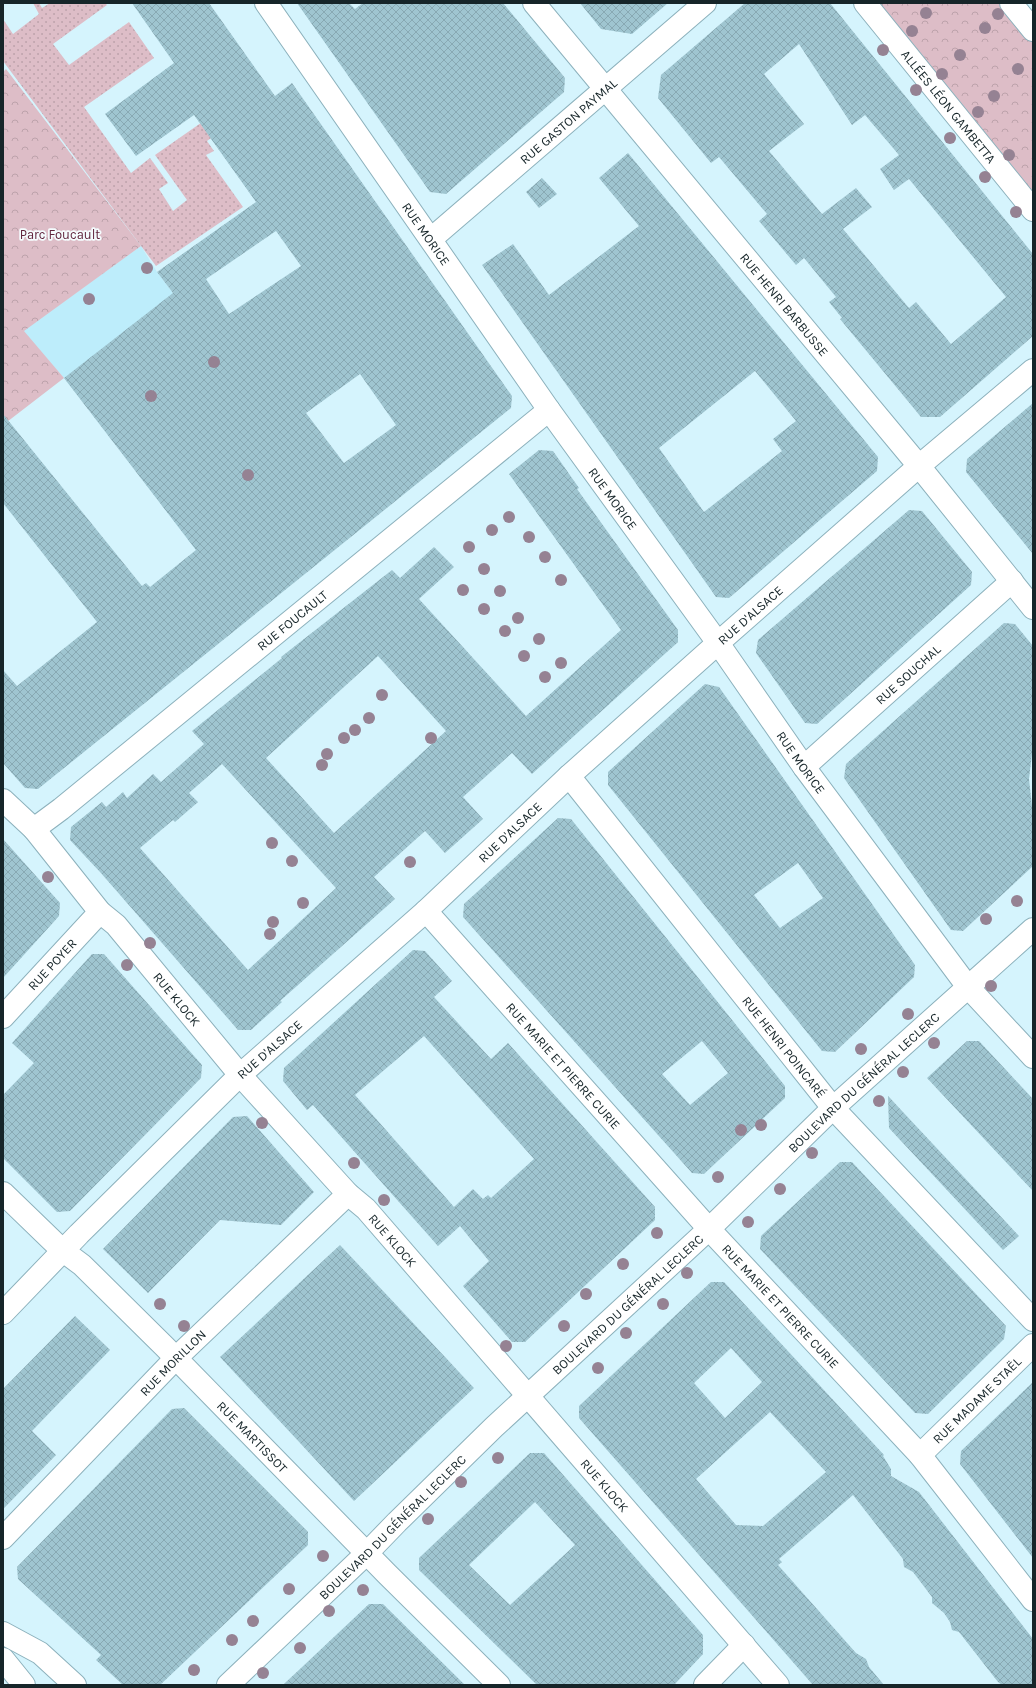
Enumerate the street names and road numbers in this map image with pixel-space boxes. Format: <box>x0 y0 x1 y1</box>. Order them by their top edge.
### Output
street label: ALLÉES LÉON GAMBETTA <box>898 47 999 167</box>
street label: RUE GASTON PAYMAL <box>517 75 620 167</box>
street label: RUE MORICE <box>399 200 453 268</box>
street label: RUE HENRI BARBUSSE <box>737 250 831 359</box>
street label: RUE MORICE <box>585 465 640 533</box>
street label: RUE D'ALSACE <box>715 583 786 648</box>
street label: RUE FOUCAULT <box>254 587 331 654</box>
street label: RUE SOUCHAL <box>872 642 943 708</box>
street label: RUE MORICE <box>773 728 828 797</box>
street label: RUE D'ALSACE <box>475 799 545 866</box>
street label: RUE POYER <box>25 936 80 993</box>
street label: RUE KLOCK <box>150 969 203 1029</box>
street label: RUE HENRI POINCARÉ <box>739 993 830 1101</box>
street label: RUE MARIE ET PIERRE CURIE <box>503 1000 623 1132</box>
street label: BOULEVARD DU GÉNÉRAL LECLERC <box>785 1010 943 1156</box>
street label: RUE D'ALSACE <box>234 1017 305 1082</box>
street label: RUE KLOCK <box>366 1211 420 1270</box>
street label: BOULEVARD DU GÉNÉRAL LECLERC <box>549 1231 706 1378</box>
street label: RUE MARIE ET PIERRE CURIE <box>719 1241 842 1371</box>
street label: RUE MORILLON <box>137 1327 209 1399</box>
street label: RUE MADAME STAËL <box>930 1354 1024 1447</box>
street label: RUE MARTISSOT <box>214 1398 291 1476</box>
street label: BOULEVARD DU GÉNÉRAL LECLERC <box>316 1452 469 1603</box>
street label: RUE KLOCK <box>578 1456 632 1515</box>

